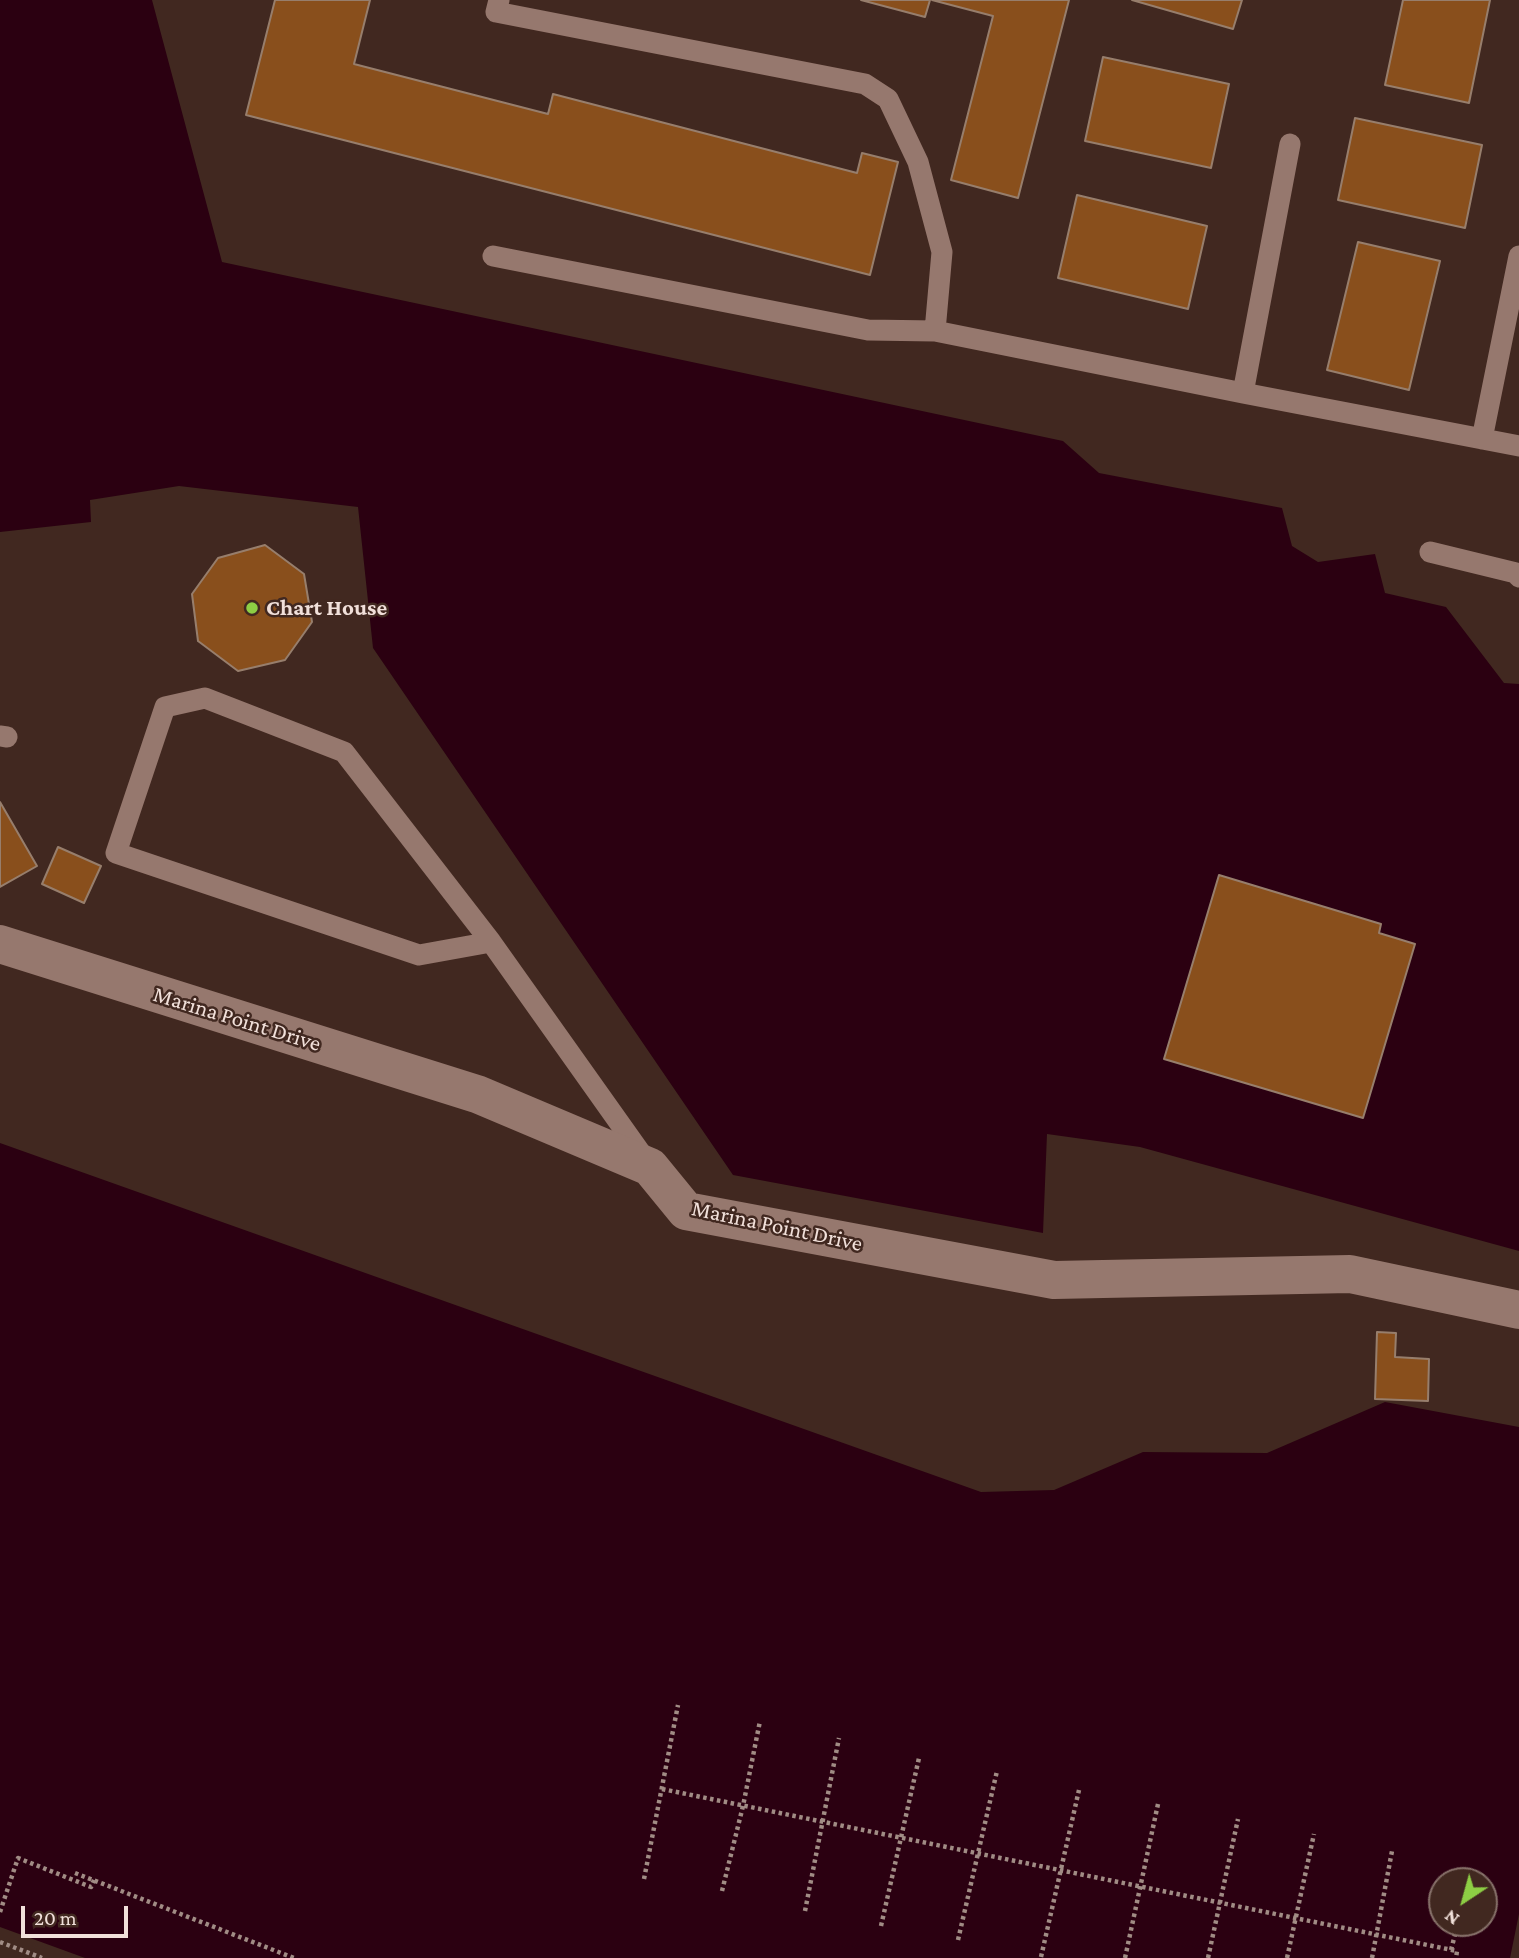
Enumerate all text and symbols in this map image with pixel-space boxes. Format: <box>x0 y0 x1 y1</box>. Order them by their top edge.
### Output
place label: Chart House <box>266 594 387 622</box>
marker: Chart House <box>244 600 260 616</box>
street label: Marina Point Drive <box>150 980 324 1058</box>
street label: Marina Point Drive <box>689 1194 865 1258</box>
north arrow <box>1428 1867 1498 1937</box>
scale bar <box>24 1892 131 1936</box>
text: N <box>1440 1905 1463 1930</box>
text: 20 m <box>34 1906 77 1930</box>

